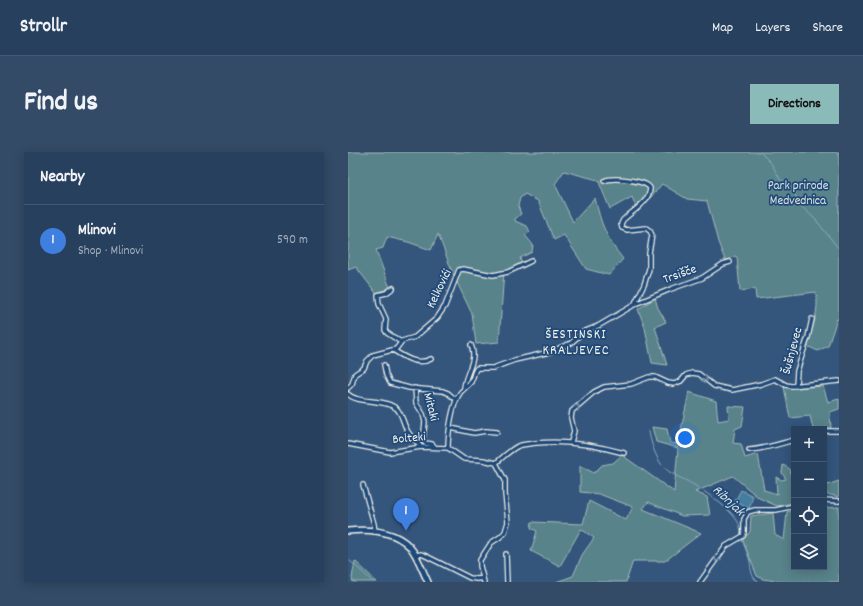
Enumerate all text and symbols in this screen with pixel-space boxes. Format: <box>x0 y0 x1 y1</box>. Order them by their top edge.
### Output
text: Strollr <box>20 14 67 41</box>
text: Map <box>712 18 733 38</box>
text: Layers <box>755 18 790 38</box>
text: Share <box>812 18 843 38</box>
text: Find us <box>24 84 98 124</box>
button: Directions <box>750 84 839 124</box>
text: Nearby <box>40 166 84 190</box>
park label: Park prirode Medvednica <box>768 177 829 211</box>
text: Mlinovi <box>78 220 116 242</box>
text: 1 <box>52 231 54 250</box>
text: 590 m <box>277 231 308 250</box>
text: Shop · Mlinovi <box>78 242 143 261</box>
street label: Trsišče <box>661 260 700 290</box>
street label: Kelkovići <box>422 266 458 312</box>
district label: ŠESTINSKI KRALJEVEC <box>542 325 610 361</box>
street label: Šušnjevec <box>778 325 808 377</box>
one-way arrow <box>700 375 708 382</box>
street label: Mitaki <box>417 391 443 424</box>
one-way arrow <box>572 404 580 412</box>
map controls <box>791 426 827 570</box>
button: + <box>791 426 827 462</box>
street label: Bolteki <box>392 428 427 450</box>
your location <box>675 428 695 448</box>
button: − <box>791 462 827 498</box>
water label: Ribnjak <box>707 481 750 522</box>
pin: 1 <box>393 498 419 531</box>
button: locate <box>791 498 827 534</box>
button: layers <box>791 534 827 570</box>
one-way arrow <box>715 554 722 561</box>

